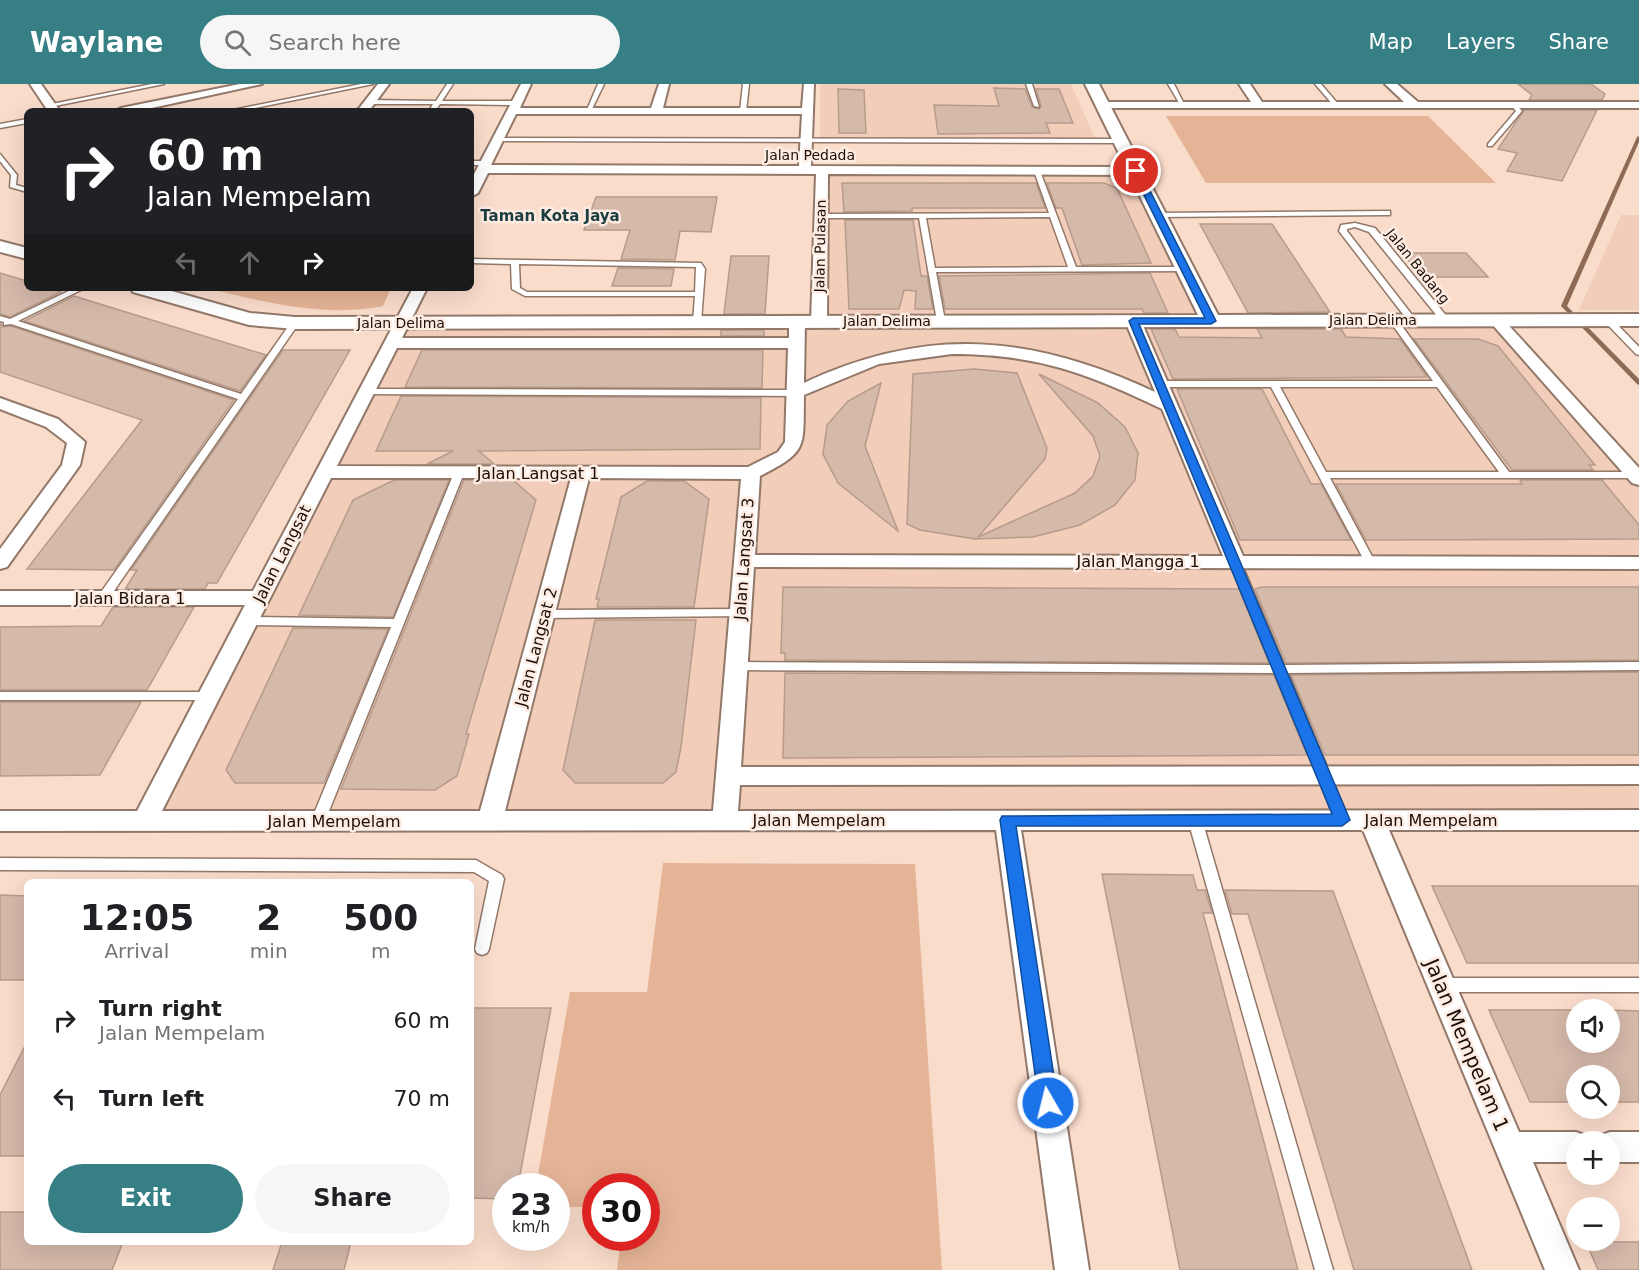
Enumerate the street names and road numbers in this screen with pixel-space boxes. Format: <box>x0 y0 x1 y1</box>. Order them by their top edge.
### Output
street label: Jalan Pedada <box>764 147 855 163</box>
street label: Jalan Pulasan <box>811 199 829 294</box>
street label: Jalan Badang <box>1382 224 1453 307</box>
street label: Jalan Delima <box>1328 312 1417 328</box>
street label: Jalan Delima <box>842 313 931 329</box>
street label: Jalan Delima <box>356 315 445 331</box>
street label: Jalan Langsat 1 <box>476 464 599 483</box>
street label: Jalan Langsat 3 <box>730 497 758 622</box>
street label: Jalan Langsat <box>249 502 315 607</box>
street label: Jalan Mangga 1 <box>1075 552 1200 571</box>
street label: Jalan Langsat 2 <box>511 585 561 710</box>
street label: Jalan Bidara 1 <box>73 589 186 608</box>
street label: Jalan Mempelam <box>751 811 886 830</box>
street label: Jalan Mempelam <box>1363 811 1498 830</box>
street label: Jalan Mempelam <box>266 812 401 831</box>
street label: Jalan Mempelam 1 <box>1419 953 1514 1135</box>

